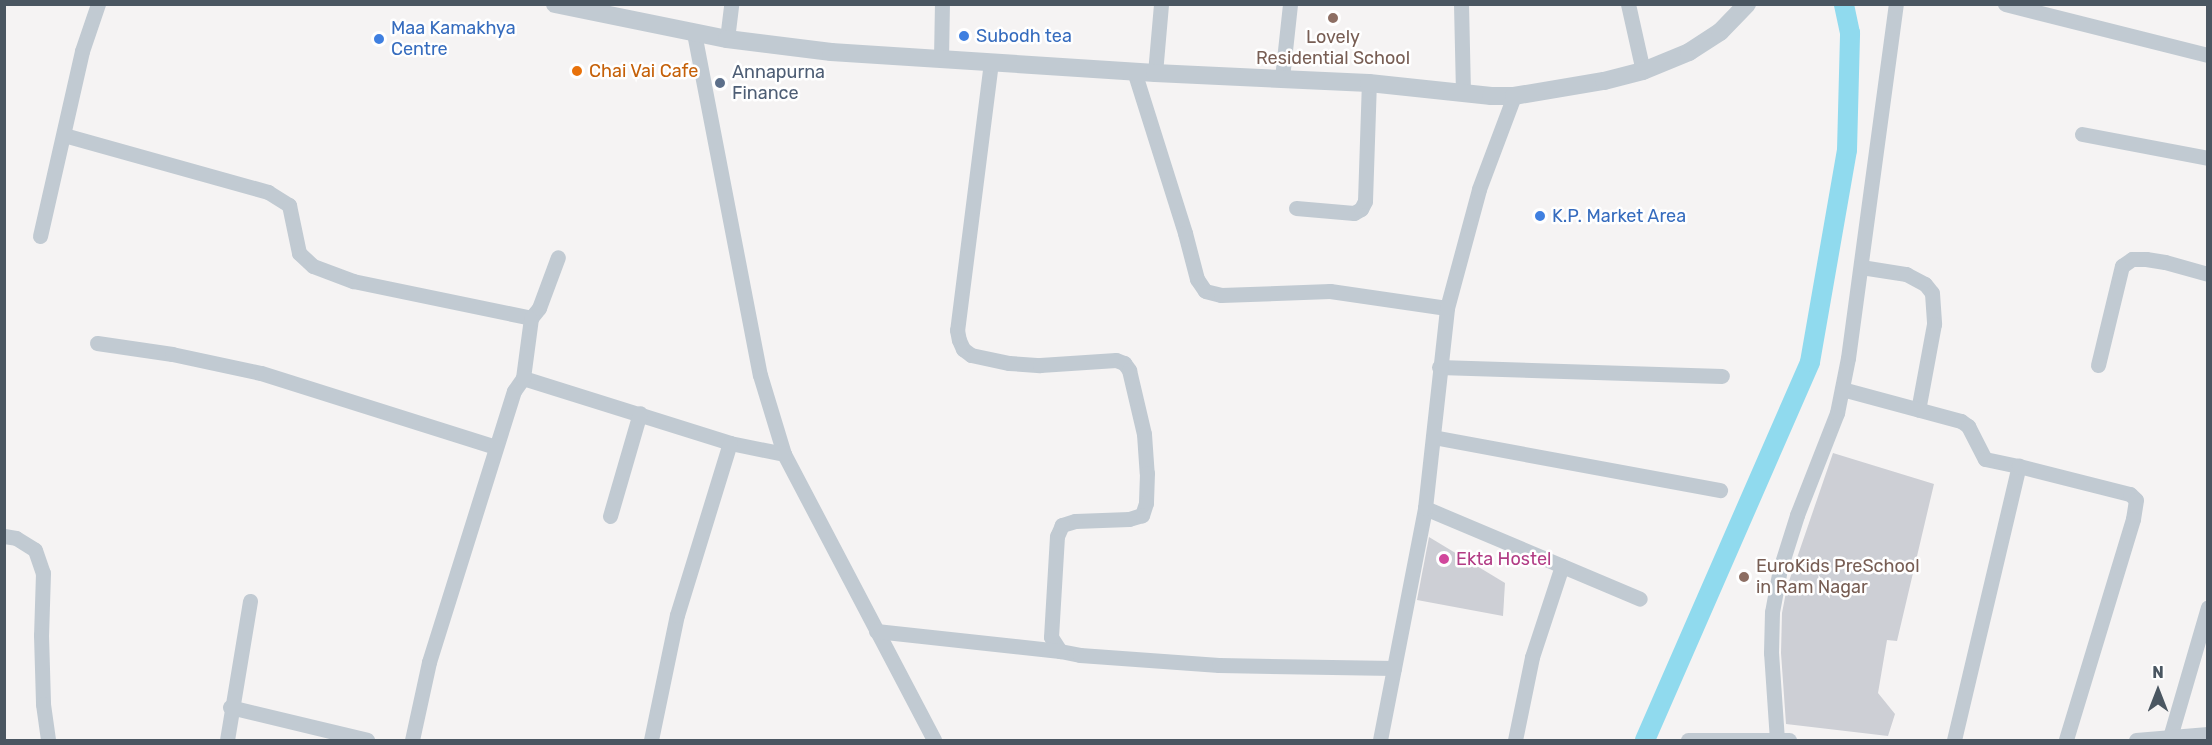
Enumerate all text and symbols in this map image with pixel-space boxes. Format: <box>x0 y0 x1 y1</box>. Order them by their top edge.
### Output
marker: Lovely Residential School <box>1326 11 1340 25</box>
place label: Maa Kamakhya Centre <box>391 18 516 60</box>
place label: Subodh tea <box>976 25 1072 47</box>
place label: Lovely Residential School <box>1256 27 1410 70</box>
marker: Subodh tea <box>957 29 971 43</box>
marker: Maa Kamakhya Centre <box>372 32 386 46</box>
place label: Chai Vai Cafe <box>589 60 699 82</box>
place label: Annapurna Finance <box>732 62 825 104</box>
marker: Chai Vai Cafe <box>570 64 584 78</box>
marker: Annapurna Finance <box>713 76 727 90</box>
place label: K.P. Market Area <box>1552 205 1687 227</box>
marker: K.P. Market Area <box>1533 209 1547 223</box>
place label: Ekta Hostel <box>1456 548 1551 570</box>
marker: Ekta Hostel <box>1437 552 1451 566</box>
place label: EuroKids PreSchool in Ram Nagar <box>1756 556 1920 598</box>
marker: EuroKids PreSchool in Ram Nagar <box>1737 570 1751 584</box>
north arrow <box>2128 661 2188 721</box>
text: N <box>2152 663 2164 682</box>

